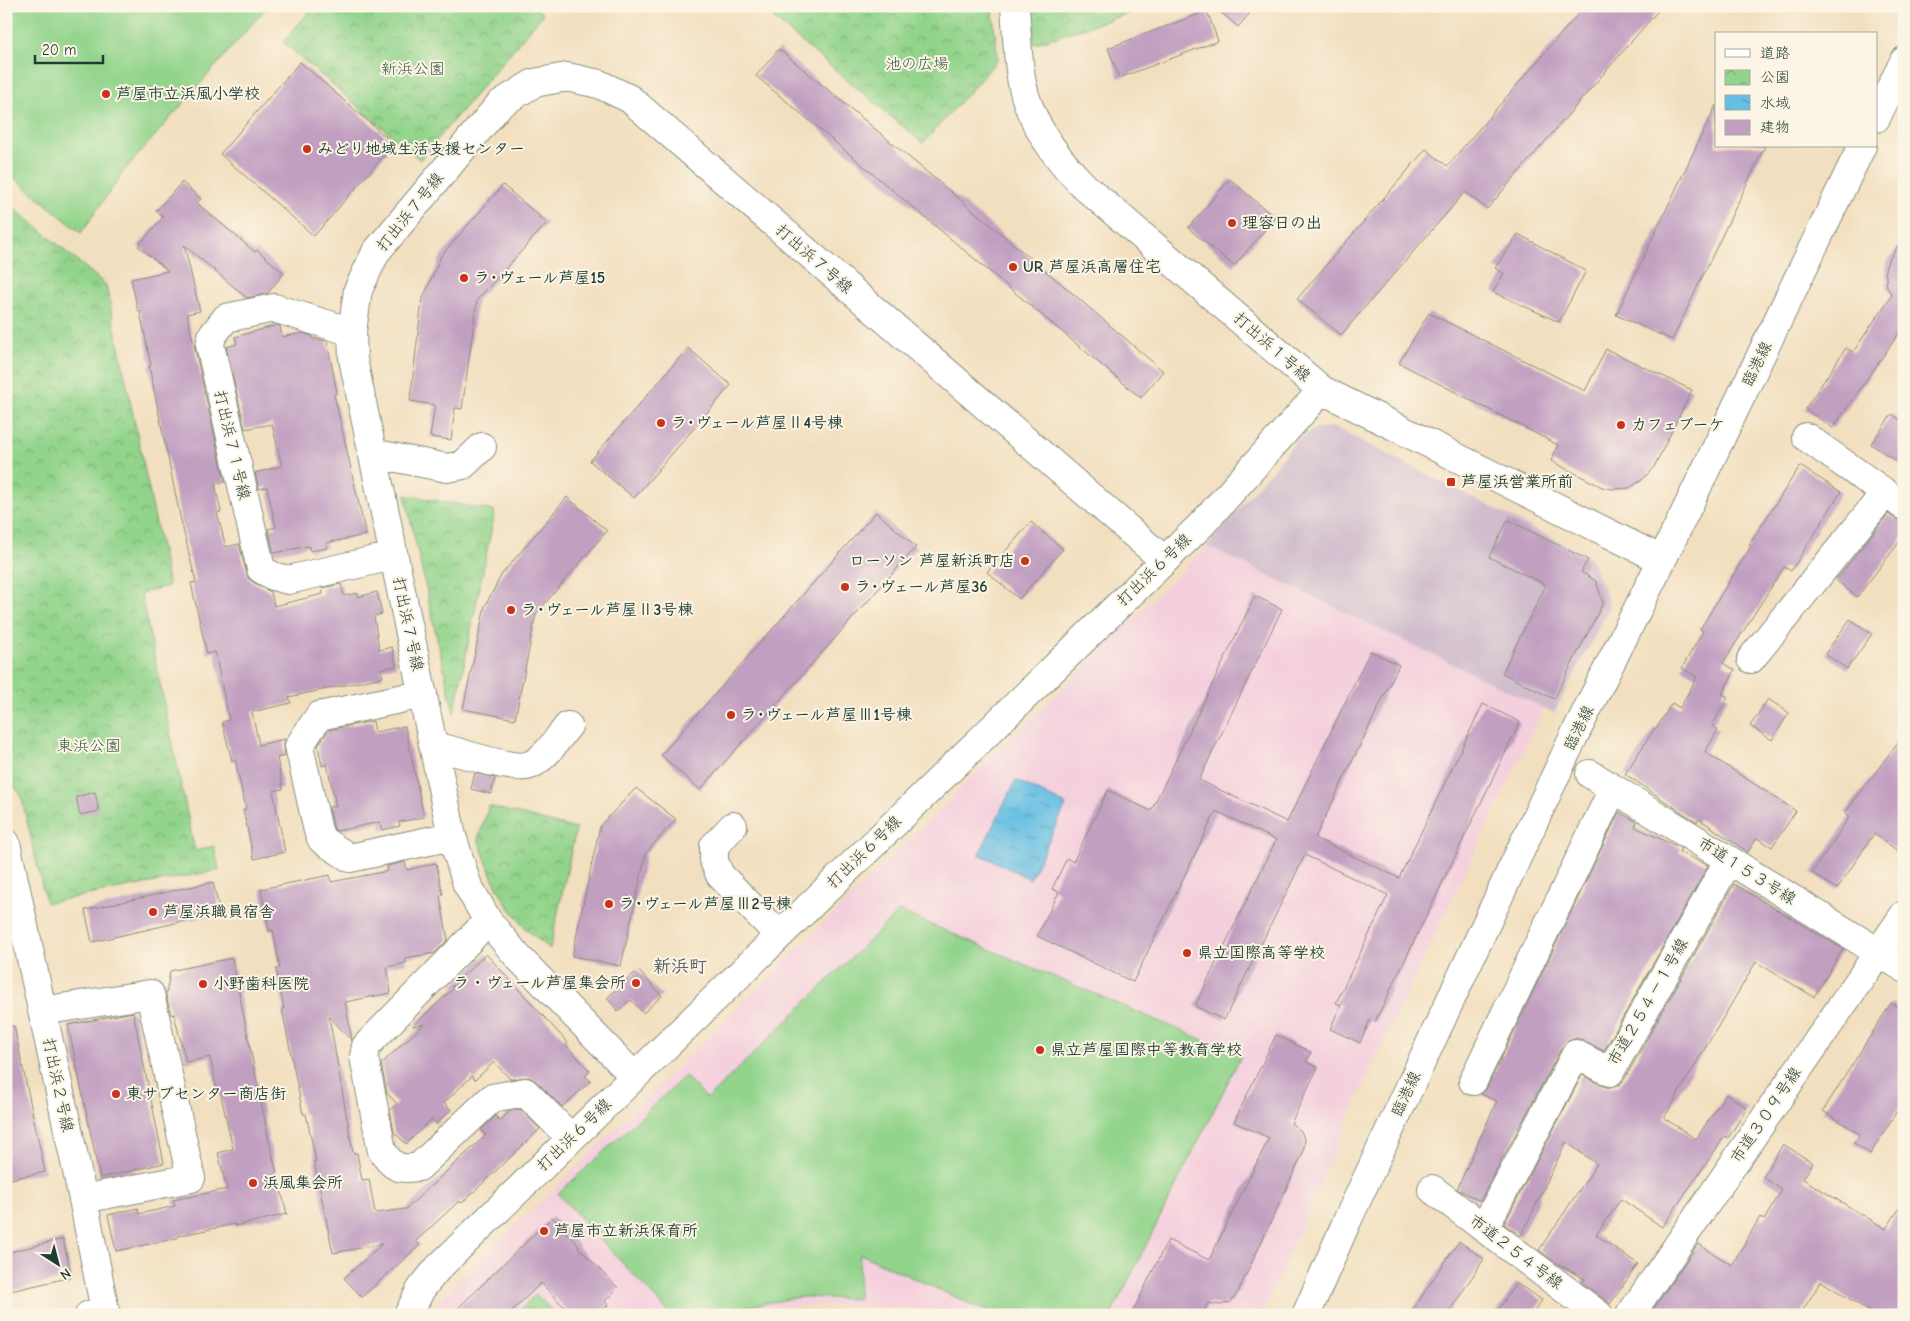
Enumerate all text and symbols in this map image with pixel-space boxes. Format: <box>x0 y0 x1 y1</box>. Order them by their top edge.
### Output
scale bar <box>35 32 102 64</box>
legend <box>1715 32 1878 148</box>
text: 20 m <box>42 41 76 59</box>
text: 道路 <box>1760 44 1790 62</box>
park label: 池の広場 <box>885 55 949 73</box>
park label: 新浜公園 <box>381 60 445 78</box>
text: 公園 <box>1760 68 1790 86</box>
place label: 芦屋市立浜風小学校 <box>116 85 260 103</box>
marker: 芦屋市立浜風小学校 <box>100 88 112 100</box>
text: 水域 <box>1760 94 1790 112</box>
text: 建物 <box>1760 118 1790 136</box>
place label: みどり地域生活支援センター <box>317 140 525 158</box>
marker: みどり地域生活支援センター <box>301 143 313 155</box>
street label: 打出浜７号線 <box>373 169 447 255</box>
place label: 理容日の出 <box>1242 214 1322 232</box>
marker: 理容日の出 <box>1226 217 1238 229</box>
street label: 打出浜７号線 <box>772 221 856 297</box>
place label: UR 芦屋浜高層住宅 <box>1023 258 1161 276</box>
marker: UR 芦屋浜高層住宅 <box>1007 261 1019 273</box>
place label: ラ･ヴェール芦屋15 <box>474 269 605 287</box>
marker: ラ･ヴェール芦屋15 <box>458 272 470 284</box>
street label: 打出浜１号線 <box>1230 309 1314 385</box>
street label: 臨港線 <box>1738 338 1776 390</box>
street label: 打出浜７１号線 <box>211 388 253 502</box>
place label: ラ･ヴェール芦屋Ⅱ4号棟 <box>671 414 844 432</box>
place label: カフェブーケ <box>1631 416 1725 434</box>
marker: ラ･ヴェール芦屋Ⅱ4号棟 <box>655 417 667 429</box>
marker: カフェブーケ <box>1615 419 1627 431</box>
place label: 芦屋浜営業所前 <box>1461 473 1573 491</box>
marker: 芦屋浜営業所前 <box>1445 476 1457 488</box>
street label: 打出浜６号線 <box>1113 530 1195 610</box>
place label: ローソン 芦屋新浜町店 <box>849 552 1015 570</box>
marker: ローソン 芦屋新浜町店 <box>1019 555 1031 567</box>
street label: 打出浜７号線 <box>389 575 427 673</box>
place label: ラ･ヴェール芦屋36 <box>855 578 988 596</box>
marker: ラ･ヴェール芦屋36 <box>839 581 851 593</box>
place label: ラ･ヴェール芦屋Ⅱ3号棟 <box>521 601 694 619</box>
marker: ラ･ヴェール芦屋Ⅱ3号棟 <box>505 604 517 616</box>
street label: 臨港線 <box>1560 702 1598 754</box>
place label: ラ･ヴェール芦屋Ⅲ1号棟 <box>741 706 913 724</box>
marker: ラ･ヴェール芦屋Ⅲ1号棟 <box>725 709 737 721</box>
park label: 東浜公園 <box>57 737 121 755</box>
street label: 打出浜６号線 <box>823 812 905 892</box>
street label: 市道１５３号線 <box>1695 834 1799 908</box>
place label: ラ･ヴェール芦屋Ⅲ2号棟 <box>619 895 792 913</box>
marker: ラ･ヴェール芦屋Ⅲ2号棟 <box>603 898 615 910</box>
place label: 芦屋浜職員宿舎 <box>163 903 275 921</box>
marker: 芦屋浜職員宿舎 <box>147 906 159 918</box>
street label: 市道２５４－１号線 <box>1604 935 1692 1069</box>
place label: 県立国際高等学校 <box>1197 944 1325 962</box>
marker: 県立国際高等学校 <box>1181 947 1193 959</box>
district label: 新浜町 <box>653 956 707 977</box>
place label: ラ・ヴェール芦屋集会所 <box>454 974 626 992</box>
place label: 小野歯科医院 <box>213 975 309 993</box>
marker: ラ・ヴェール芦屋集会所 <box>630 977 642 989</box>
marker: 小野歯科医院 <box>197 978 209 990</box>
street label: 打出浜２号線 <box>39 1036 77 1134</box>
place label: 県立芦屋国際中等教育学校 <box>1050 1041 1242 1059</box>
marker: 県立芦屋国際中等教育学校 <box>1034 1044 1046 1056</box>
street label: 市道３０９号線 <box>1727 1064 1805 1166</box>
street label: 臨港線 <box>1388 1068 1424 1120</box>
place label: 東サブセンター商店街 <box>126 1085 286 1103</box>
marker: 東サブセンター商店街 <box>110 1088 122 1100</box>
street label: 打出浜６号線 <box>533 1095 615 1175</box>
place label: 浜風集会所 <box>263 1174 343 1192</box>
marker: 浜風集会所 <box>247 1177 259 1189</box>
street label: 市道２５４号線 <box>1466 1211 1566 1293</box>
place label: 芦屋市立新浜保育所 <box>554 1222 698 1240</box>
marker: 芦屋市立新浜保育所 <box>538 1225 550 1237</box>
north arrow <box>32 1238 82 1288</box>
text: N <box>57 1265 74 1284</box>

